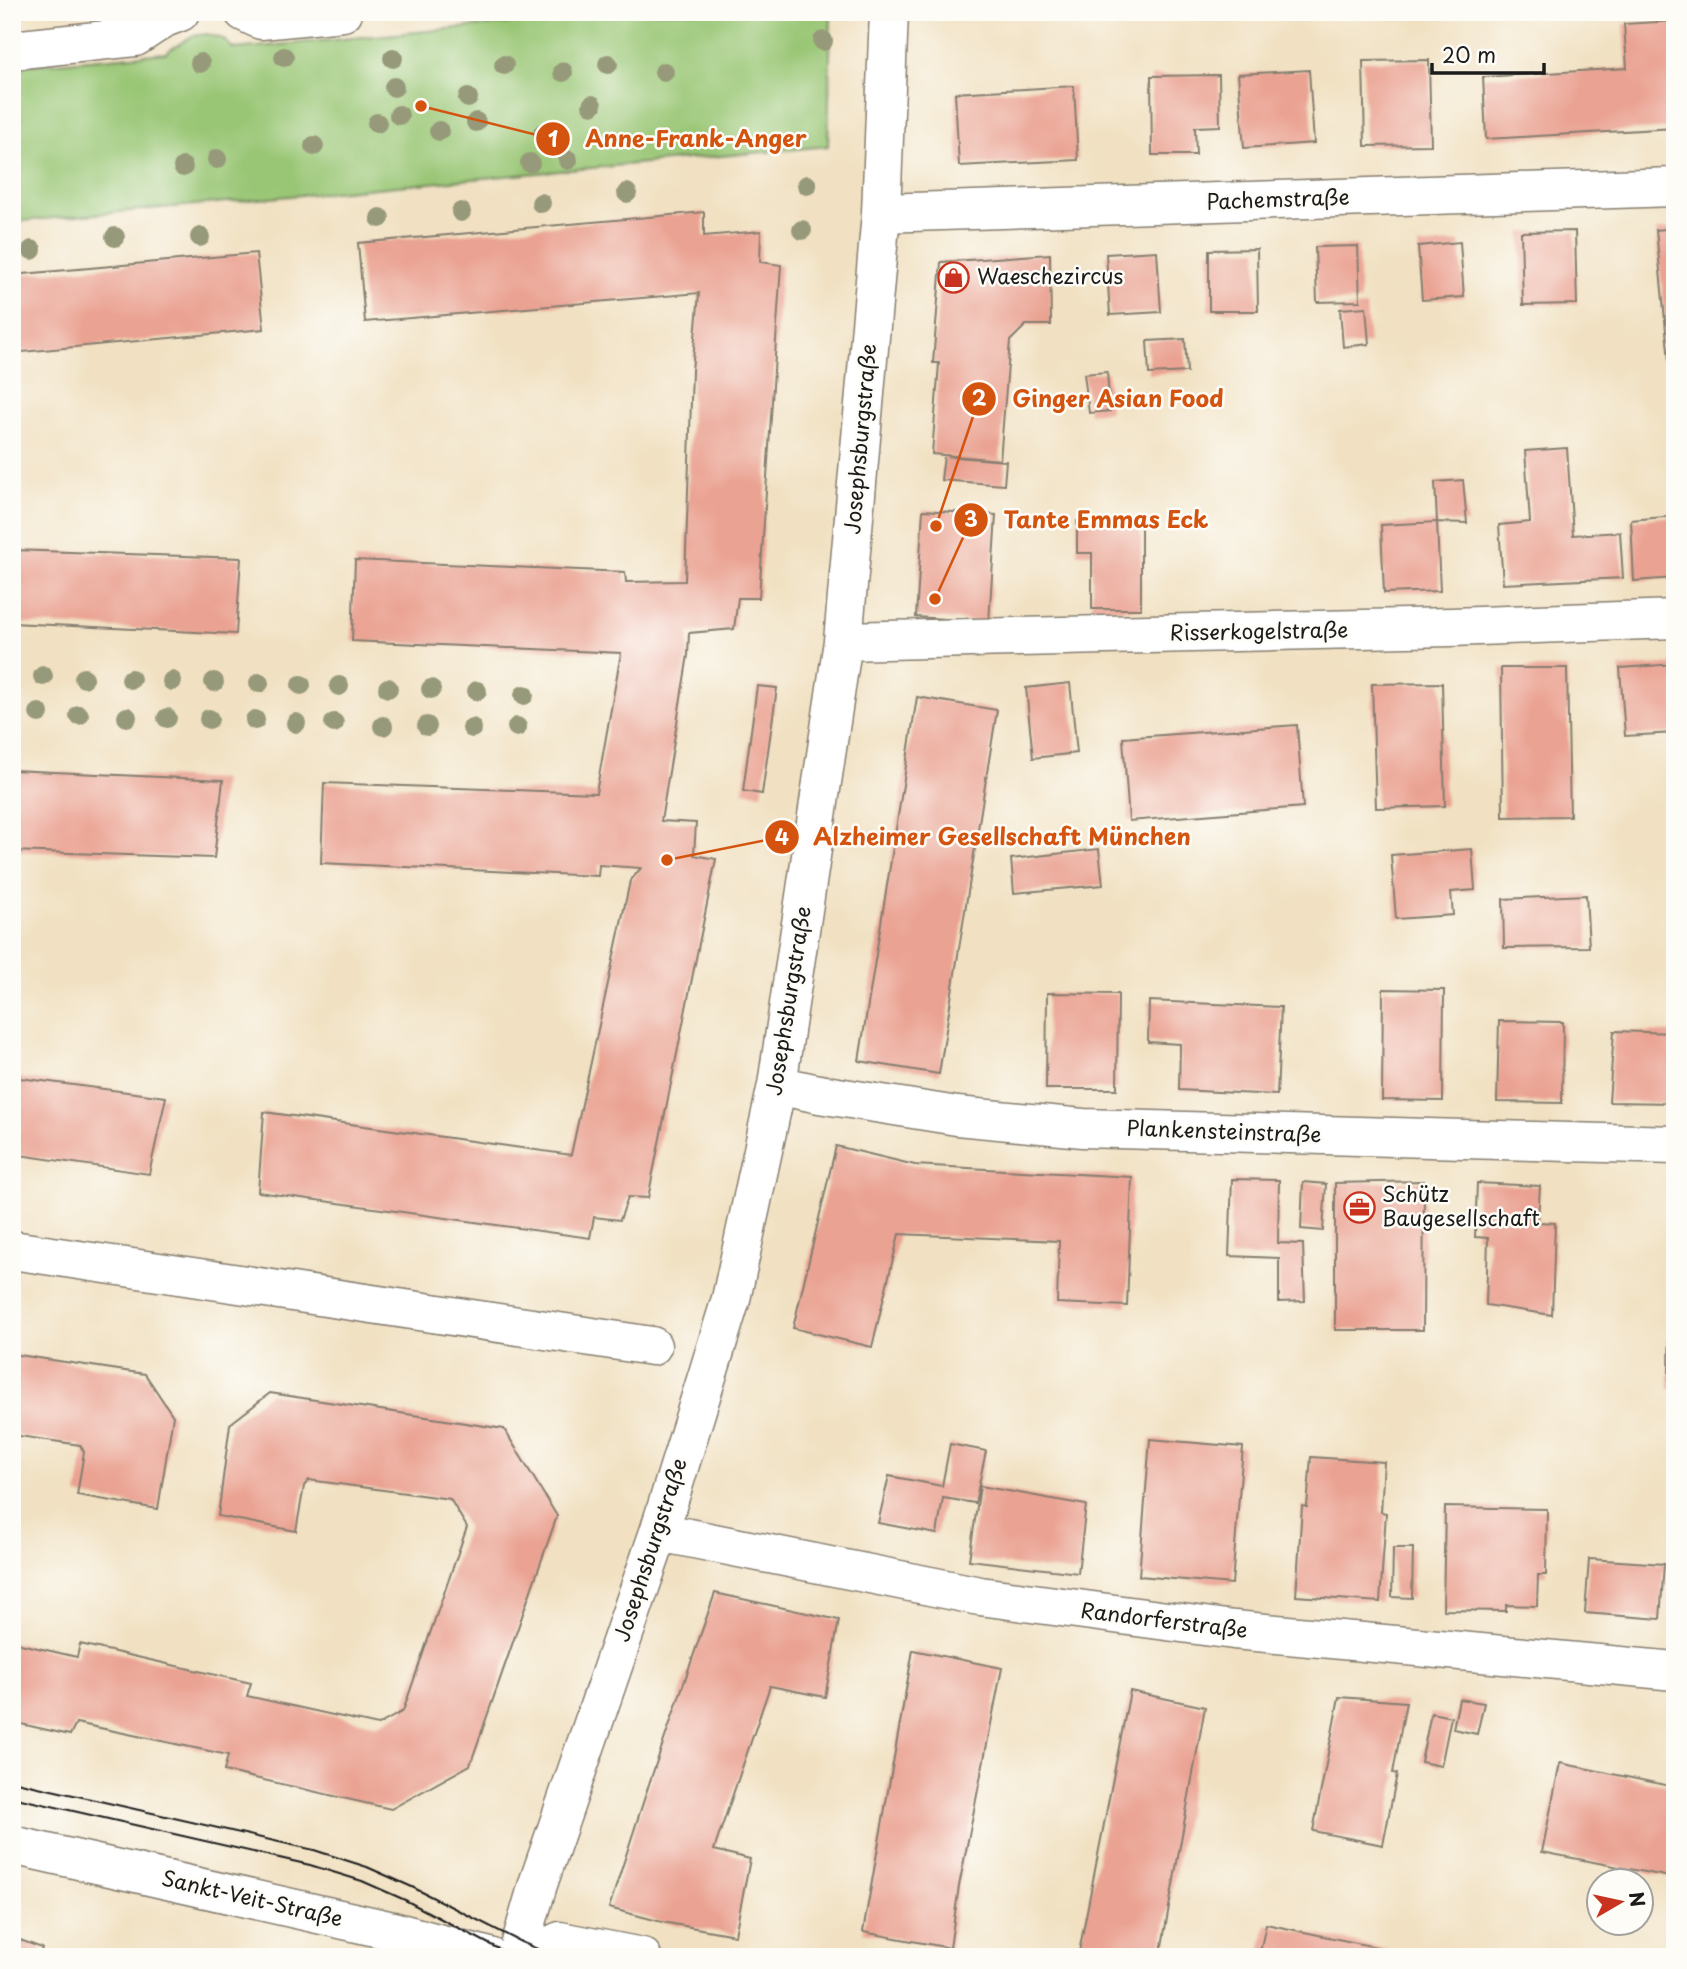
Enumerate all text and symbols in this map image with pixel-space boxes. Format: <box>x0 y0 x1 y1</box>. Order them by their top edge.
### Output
scale bar <box>1432 32 1544 76</box>
text: 20 m <box>1442 38 1496 70</box>
callout: Anne-Frank-Anger <box>536 117 820 161</box>
text: Anne-Frank-Anger <box>585 120 807 155</box>
text: 1 <box>548 122 558 154</box>
street label: Pachemstraße <box>1206 180 1350 216</box>
place label: Waeschezircus <box>977 259 1123 291</box>
shop icon: Waeschezircus <box>937 260 971 294</box>
street label: Josephsburgstraße <box>835 342 883 536</box>
callout: Ginger Asian Food <box>962 377 1238 421</box>
text: Ginger Asian Food <box>1012 380 1224 415</box>
text: 2 <box>972 381 987 413</box>
callout: Tante Emmas Eck <box>954 498 1223 542</box>
text: Tante Emmas Eck <box>1004 501 1209 536</box>
text: 3 <box>964 502 978 534</box>
street label: Risserkogelstraße <box>1169 612 1349 648</box>
callout: Alzheimer Gesellschaft München <box>764 815 1205 859</box>
text: Alzheimer Gesellschaft München <box>813 818 1191 853</box>
text: 4 <box>775 820 789 852</box>
street label: Josephsburgstraße <box>756 904 818 1098</box>
street label: Plankensteinstraße <box>1126 1111 1322 1149</box>
place label: Schütz Baugesellschaft <box>1382 1177 1540 1233</box>
office icon: Schütz Baugesellschaft <box>1342 1190 1376 1224</box>
street label: Josephsburgstraße <box>604 1453 694 1645</box>
street label: Randorferstraße <box>1079 1593 1250 1645</box>
street label: Sankt-Veit-Straße <box>159 1861 346 1933</box>
north arrow <box>1586 1868 1656 1938</box>
text: N <box>1623 1890 1653 1909</box>

